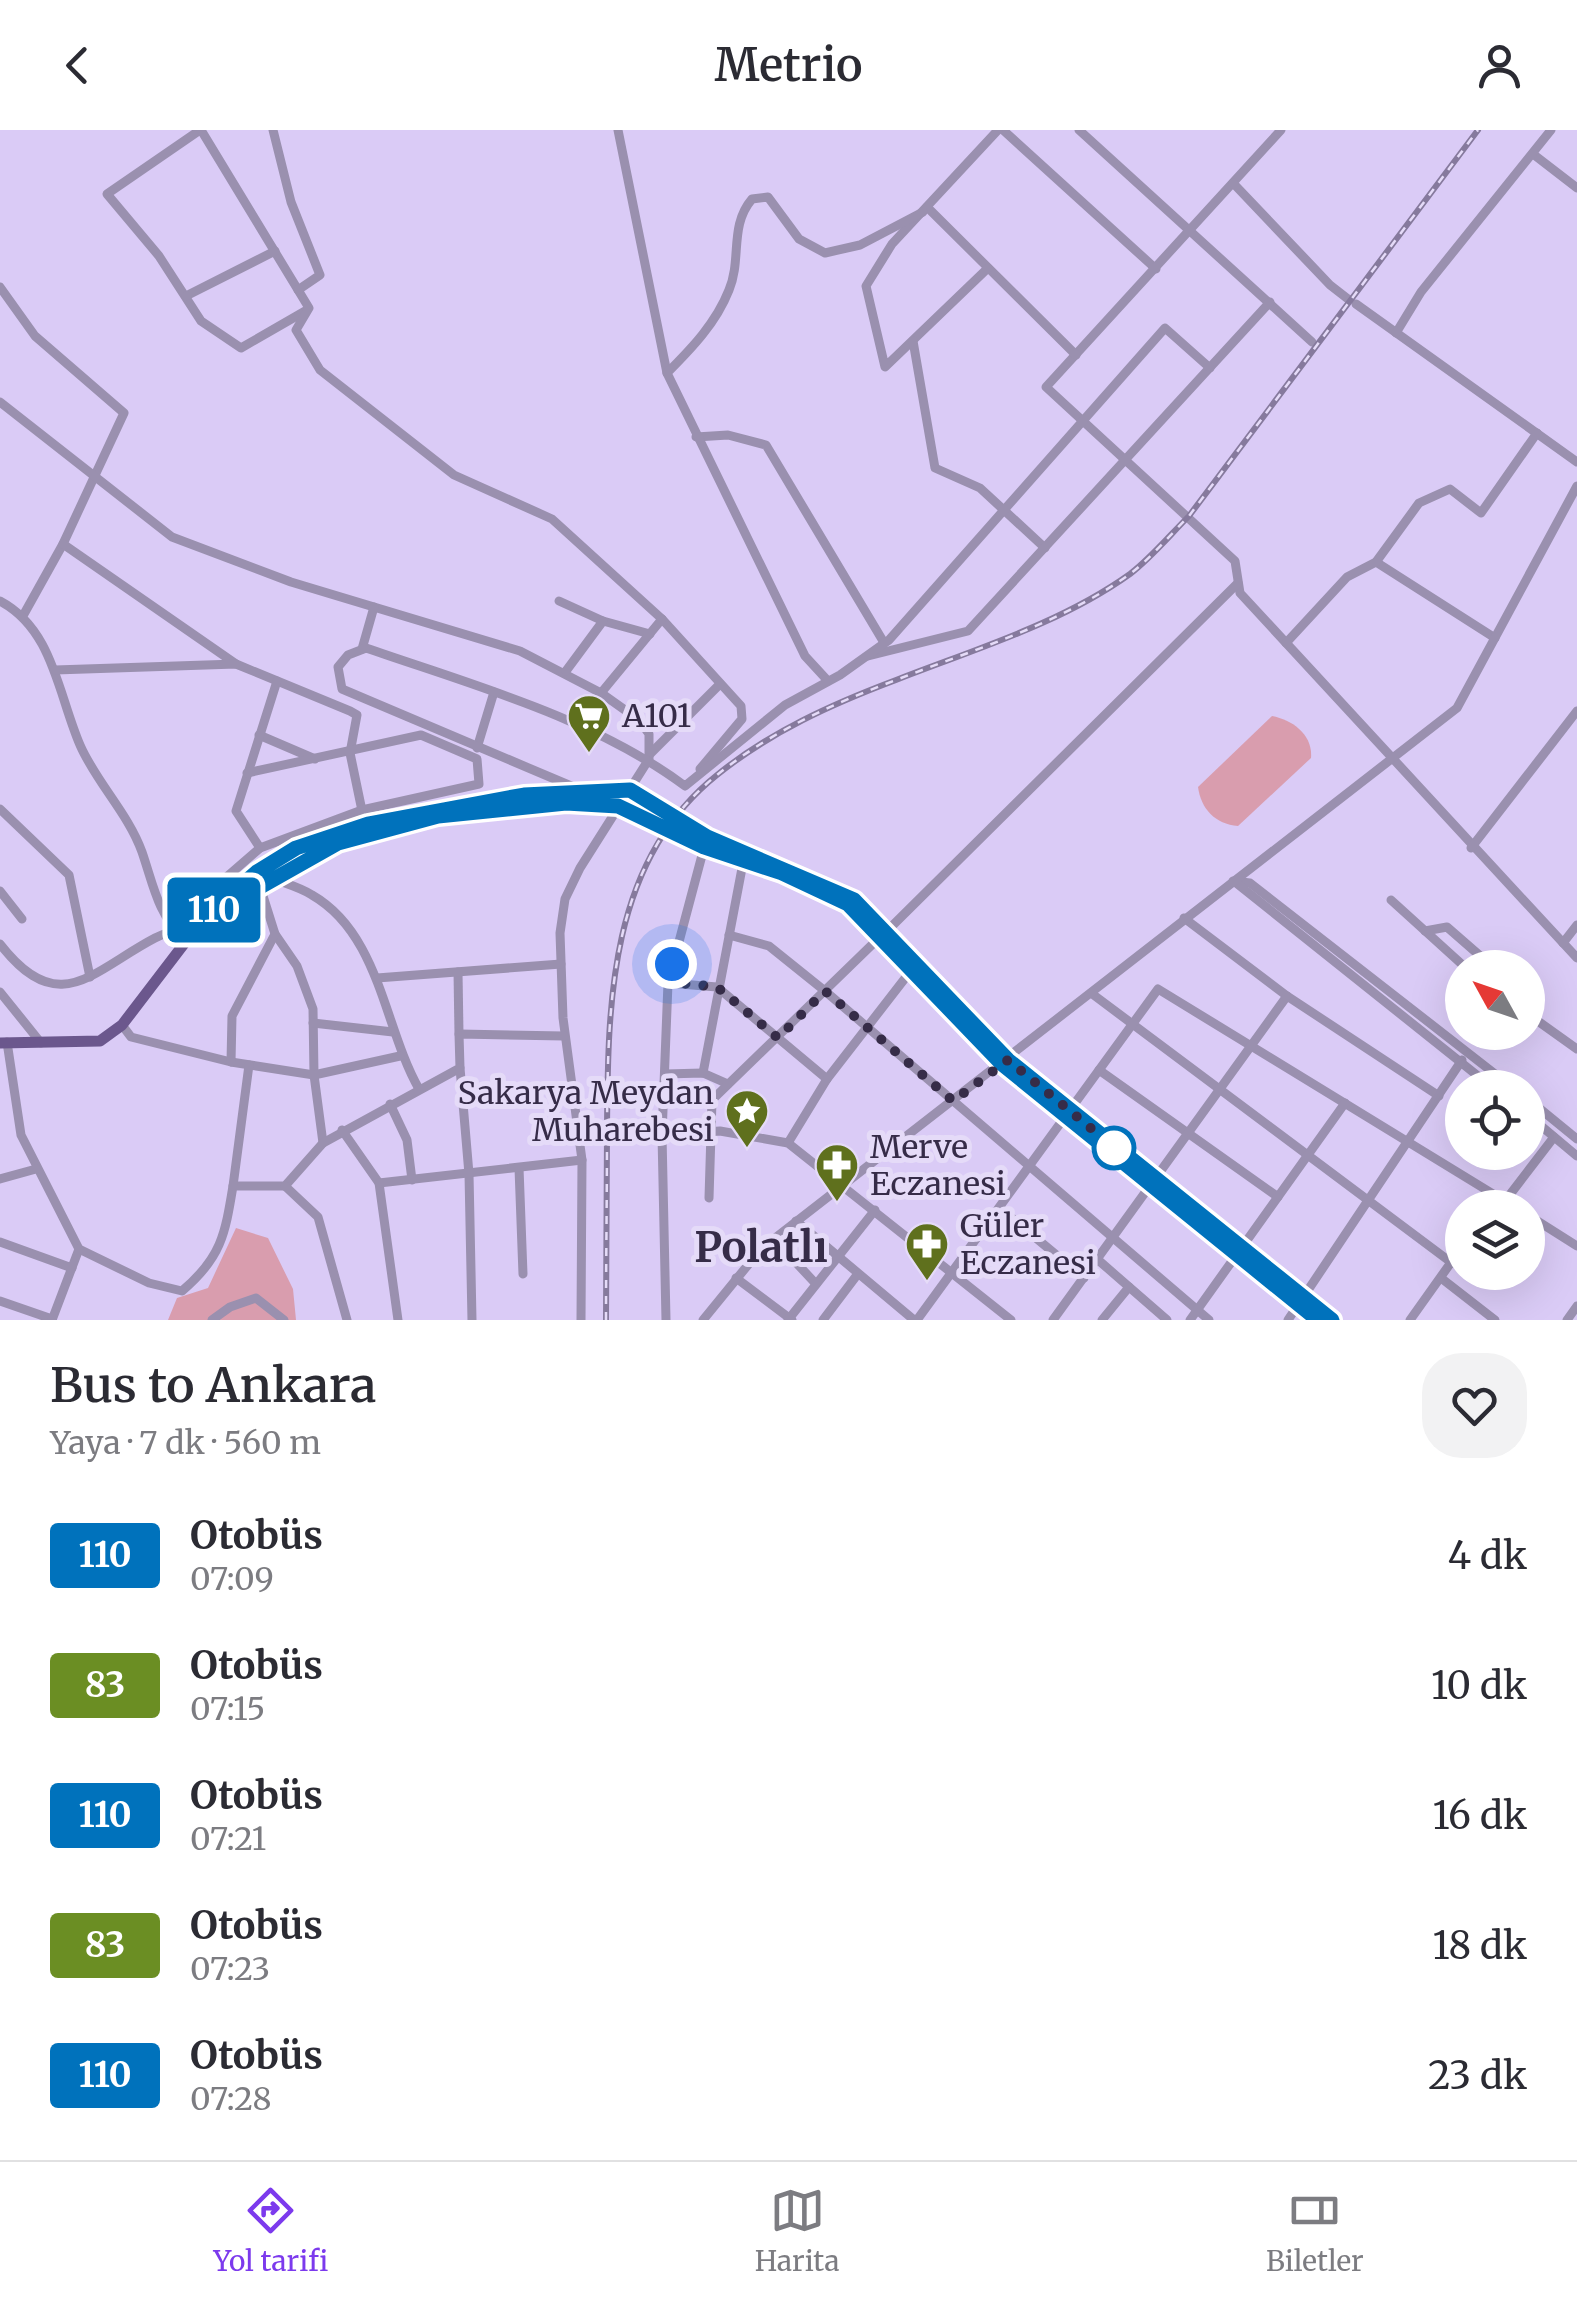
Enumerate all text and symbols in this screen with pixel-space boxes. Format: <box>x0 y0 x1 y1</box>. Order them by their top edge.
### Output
text: Metrio <box>714 37 863 93</box>
icon: back <box>50 38 105 93</box>
icon: person <box>1472 38 1527 93</box>
supermarket icon: A101 <box>566 693 612 754</box>
place label: A101 <box>621 696 691 736</box>
line badge: 110 <box>156 878 272 942</box>
text: 110 <box>187 888 241 932</box>
your location <box>647 939 697 989</box>
north arrow <box>1445 950 1545 1050</box>
map controls <box>1445 950 1545 1290</box>
button: locate <box>1445 1070 1545 1170</box>
place label: Sakarya Meydan Muharebesi <box>458 1073 714 1150</box>
place icon: Sakarya Meydan Muharebesi <box>724 1088 770 1149</box>
place label: Merve Eczanesi <box>870 1127 1006 1204</box>
unlabelled marker <box>1093 1127 1135 1169</box>
pharmacy icon: Merve Eczanesi <box>814 1142 860 1203</box>
button: layers <box>1445 1190 1545 1290</box>
place label: Güler Eczanesi <box>960 1206 1096 1283</box>
district label: Polatlı <box>694 1221 828 1273</box>
pharmacy icon: Güler Eczanesi <box>904 1221 950 1282</box>
button: heart <box>1422 1353 1527 1458</box>
text: Bus to Ankara <box>50 1355 376 1415</box>
text: Yaya · 7 dk · 560 m <box>50 1423 321 1463</box>
text: Otobüs <box>190 1512 323 1559</box>
text: 4 dk <box>1448 1532 1527 1579</box>
text: 110 <box>78 1533 132 1577</box>
text: 07:09 <box>190 1559 274 1599</box>
text: Otobüs <box>190 1642 323 1689</box>
text: 10 dk <box>1431 1662 1527 1709</box>
text: 83 <box>85 1663 125 1707</box>
text: 07:15 <box>190 1689 265 1729</box>
text: Otobüs <box>190 1772 323 1819</box>
text: 16 dk <box>1432 1792 1527 1839</box>
text: 110 <box>78 1793 132 1837</box>
text: 07:21 <box>190 1819 266 1859</box>
text: Otobüs <box>190 1902 323 1949</box>
text: 18 dk <box>1432 1922 1527 1969</box>
text: 83 <box>85 1923 125 1967</box>
text: 07:23 <box>190 1949 270 1989</box>
text: Otobüs <box>190 2032 323 2079</box>
text: 23 dk <box>1428 2052 1527 2099</box>
text: 110 <box>78 2053 132 2097</box>
text: 07:28 <box>190 2079 272 2119</box>
tab: Yol tarifi <box>213 2183 328 2279</box>
tab: Harita <box>755 2183 839 2279</box>
tab: Biletler <box>1266 2183 1364 2279</box>

